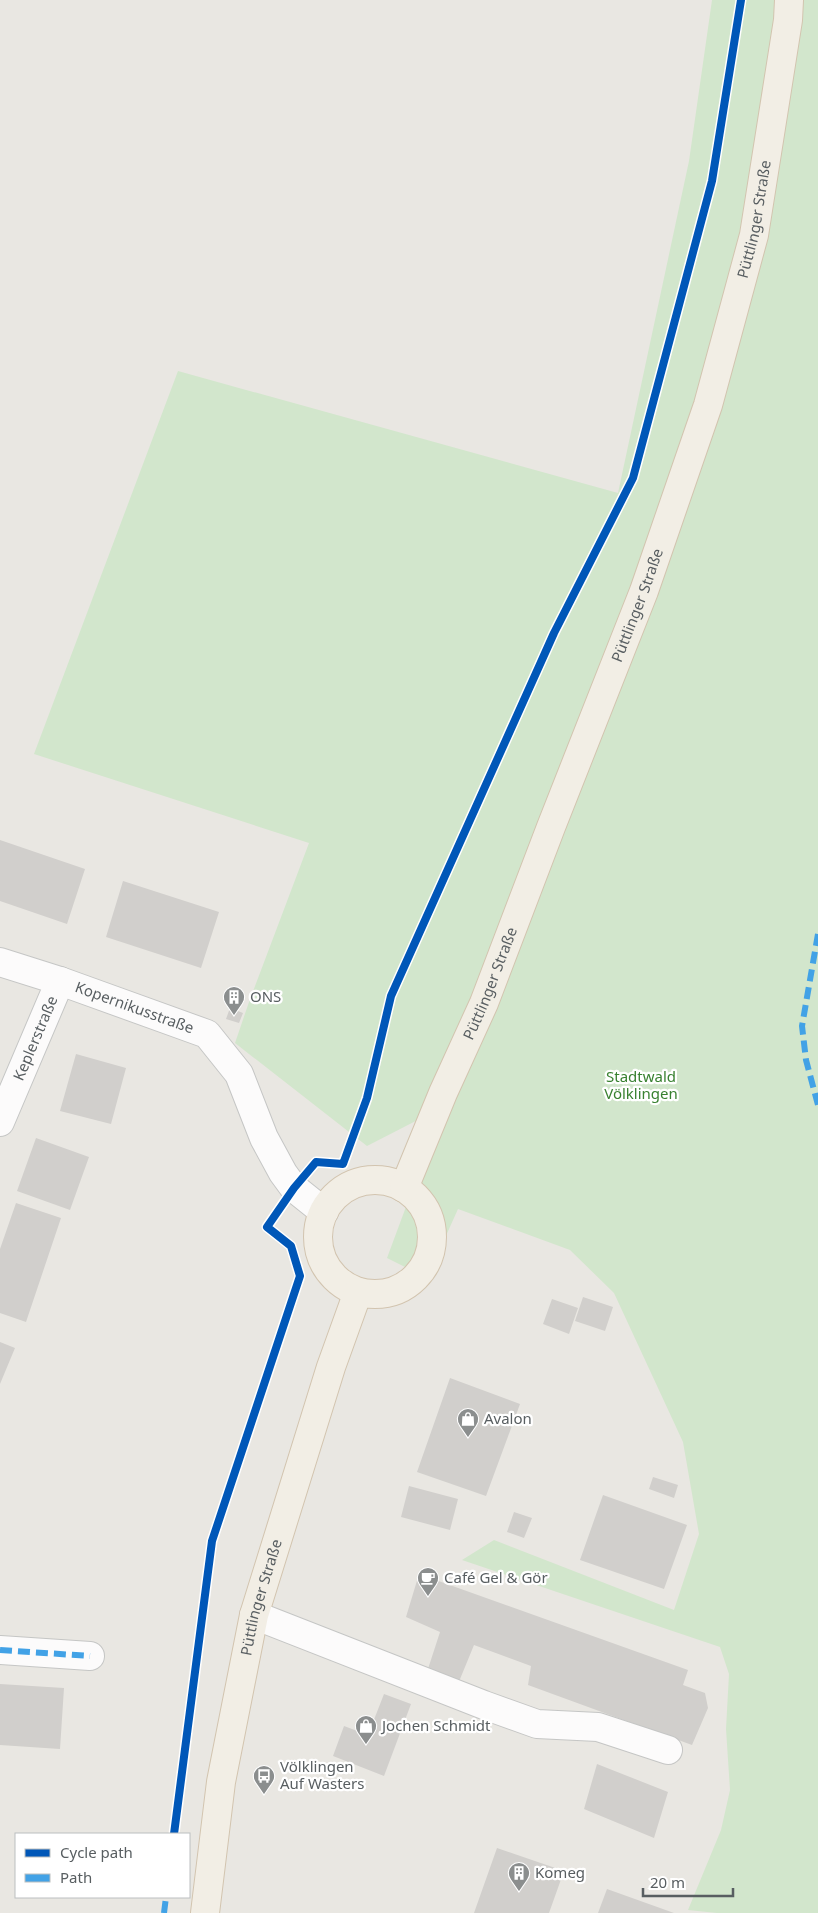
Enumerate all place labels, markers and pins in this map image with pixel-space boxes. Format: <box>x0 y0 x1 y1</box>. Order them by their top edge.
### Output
building icon: ONS <box>222 985 246 1016</box>
place label: ONS <box>250 986 281 1006</box>
shop icon: Avalon <box>456 1407 480 1438</box>
place label: Avalon <box>484 1408 532 1428</box>
cafe icon: Café Gel & Gör <box>416 1566 440 1597</box>
place label: Café Gel & Gör <box>444 1567 548 1587</box>
shop icon: Jochen Schmidt <box>354 1714 378 1745</box>
place label: Jochen Schmidt <box>380 1715 491 1735</box>
place label: Völklingen Auf Wasters <box>280 1756 364 1793</box>
bus stop icon: Völklingen Auf Wasters <box>252 1764 276 1795</box>
building icon: Komeg <box>507 1861 531 1892</box>
place label: Komeg <box>535 1862 585 1882</box>

